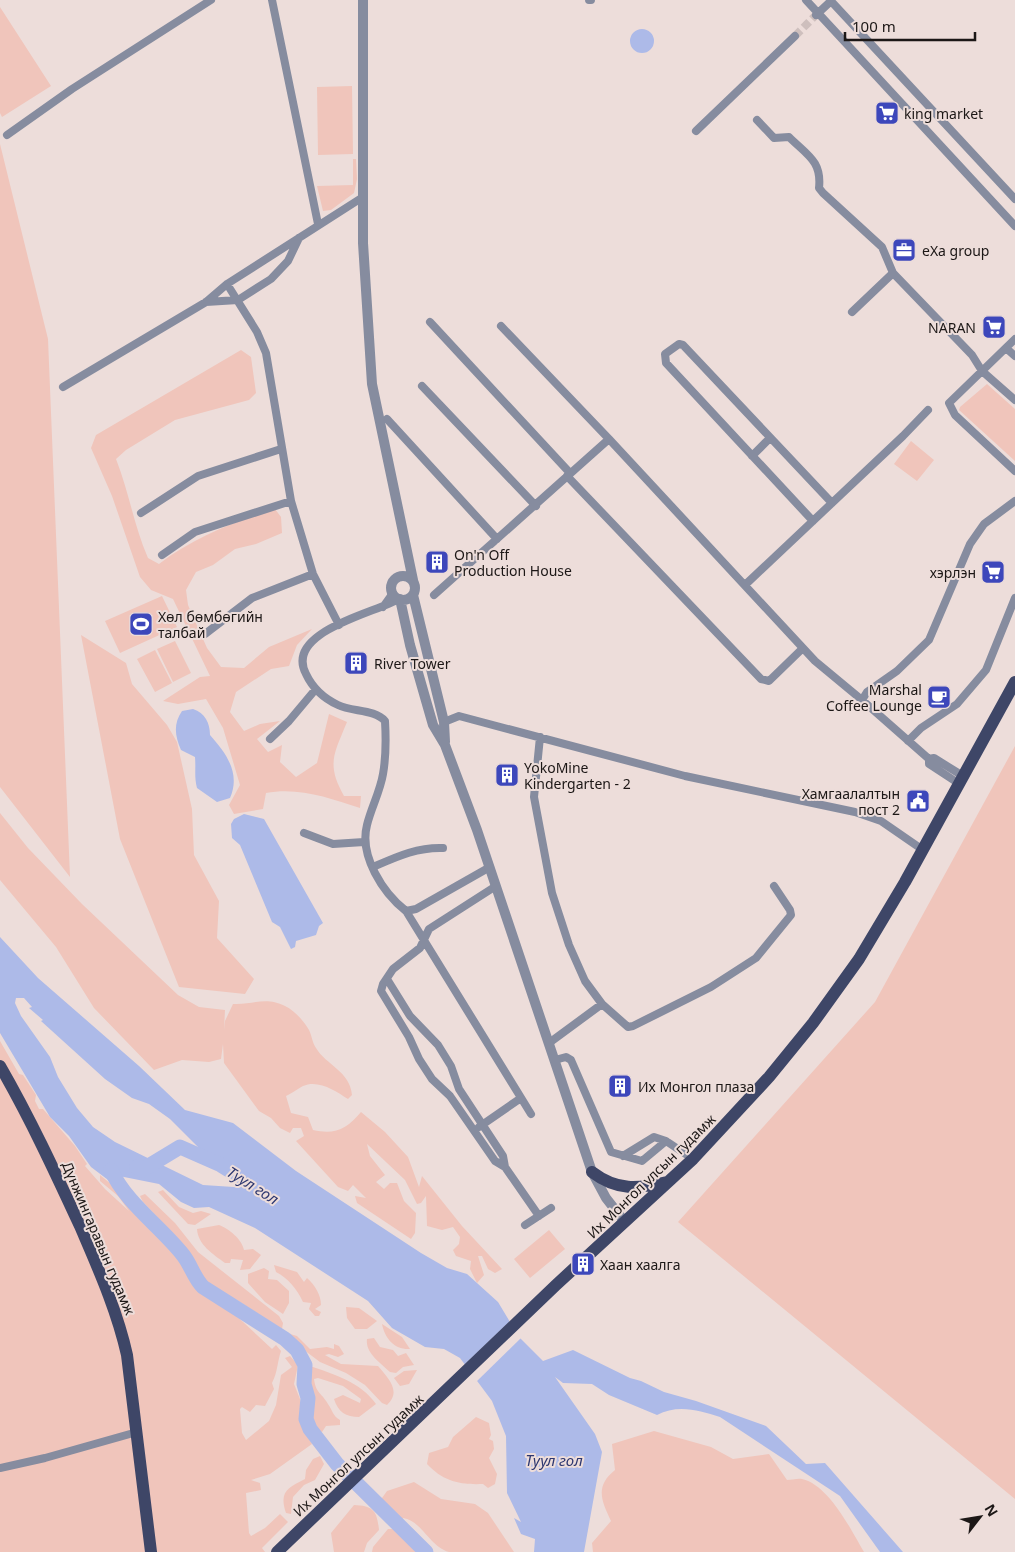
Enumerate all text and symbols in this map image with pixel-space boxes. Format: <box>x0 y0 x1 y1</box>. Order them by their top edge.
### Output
scale bar <box>845 10 975 42</box>
text: 100 m <box>852 16 896 36</box>
supermarket icon: king market <box>874 100 900 126</box>
place label: king market <box>904 104 983 123</box>
office icon: eXa group <box>891 237 917 263</box>
place label: eXa group <box>922 241 989 260</box>
supermarket icon: NARAN <box>981 314 1007 340</box>
place label: NARAN <box>928 318 976 337</box>
place label: On'n Off Production House <box>454 545 572 580</box>
building icon: On'n Off Production House <box>424 549 450 575</box>
supermarket icon: хэрлэн <box>980 559 1006 585</box>
place label: хэрлэн <box>930 563 976 582</box>
place label: Хөл бөмбөгийн талбай <box>158 607 263 642</box>
sports icon: Хөл бөмбөгийн талбай <box>128 611 154 637</box>
building icon: River Tower <box>343 650 369 676</box>
place label: River Tower <box>374 654 451 673</box>
place label: Marshal Coffee Lounge <box>826 680 922 715</box>
cafe icon: Marshal Coffee Lounge <box>926 684 952 710</box>
place label: YokoMine Kindergarten - 2 <box>524 758 631 793</box>
building icon: YokoMine Kindergarten - 2 <box>494 762 520 788</box>
place label: Хамгаалалтын пост 2 <box>802 784 900 819</box>
public building icon: Хамгаалалтын пост 2 <box>905 788 931 814</box>
building icon: Их Монгол плаза <box>607 1073 633 1099</box>
place label: Их Монгол плаза <box>638 1077 754 1096</box>
street label: Их Монгол улсын гудамж <box>583 1109 720 1242</box>
street label: Дүнжингаравын гудамж <box>58 1158 140 1318</box>
water label: Туул гол <box>223 1161 283 1209</box>
building icon: Хаан хаалга <box>570 1251 596 1277</box>
place label: Хаан хаалга <box>600 1255 680 1274</box>
street label: Их Монгол улсын гудамж <box>289 1389 428 1521</box>
water label: Туул гол <box>525 1450 583 1470</box>
north arrow <box>955 1492 1005 1542</box>
text: N <box>980 1500 1003 1520</box>

